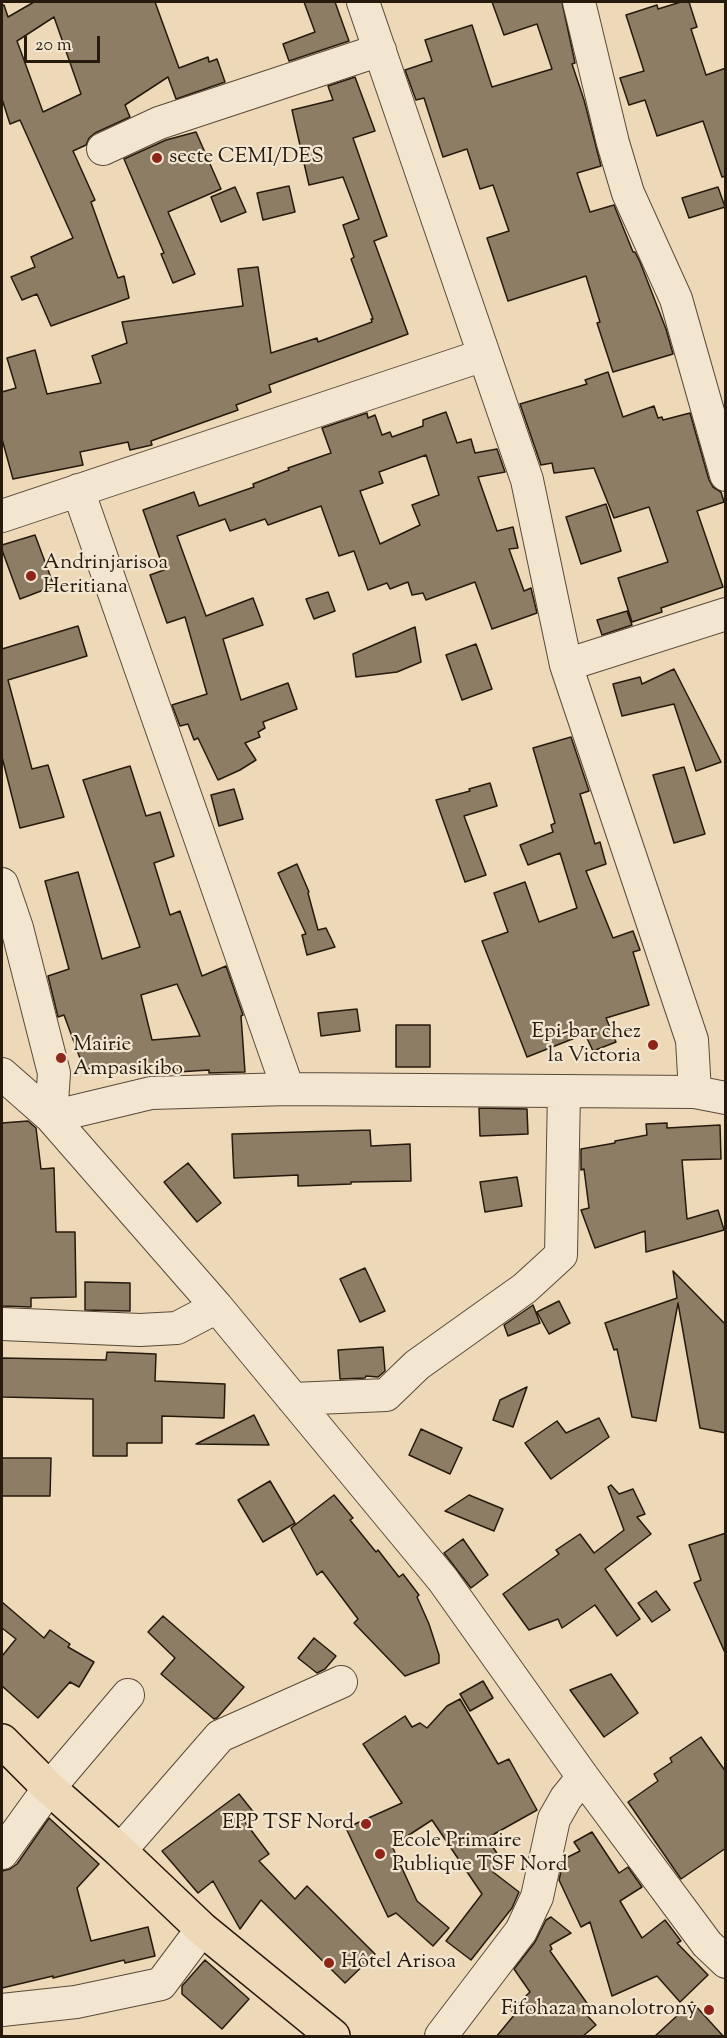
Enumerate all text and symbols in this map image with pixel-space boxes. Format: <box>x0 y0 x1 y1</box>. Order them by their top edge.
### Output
scale bar <box>27 24 104 62</box>
text: 20 m <box>35 33 72 59</box>
place label: secte CEMI/DES <box>169 145 324 171</box>
marker: secte CEMI/DES <box>150 151 164 165</box>
place label: Andrinjarisoa Heritiana <box>43 551 168 601</box>
marker: Andrinjarisoa Heritiana <box>24 569 38 583</box>
place label: Epi-bar chez la Victoria <box>531 1020 641 1070</box>
place label: Mairie Ampasikibo <box>73 1033 183 1083</box>
marker: Epi-bar chez la Victoria <box>646 1038 660 1052</box>
marker: Mairie Ampasikibo <box>54 1051 68 1065</box>
place label: EPP TSF Nord <box>222 1811 354 1837</box>
marker: EPP TSF Nord <box>359 1817 373 1831</box>
place label: Ecole Primaire Publique TSF Nord <box>392 1829 567 1879</box>
marker: Ecole Primaire Publique TSF Nord <box>373 1847 387 1861</box>
place label: Hôtel Arisoa <box>341 1950 456 1976</box>
marker: Hôtel Arisoa <box>322 1956 336 1970</box>
place label: Fifohaza manolotrony <box>501 1997 697 2023</box>
marker: Fifohaza manolotrony <box>702 2003 716 2017</box>

